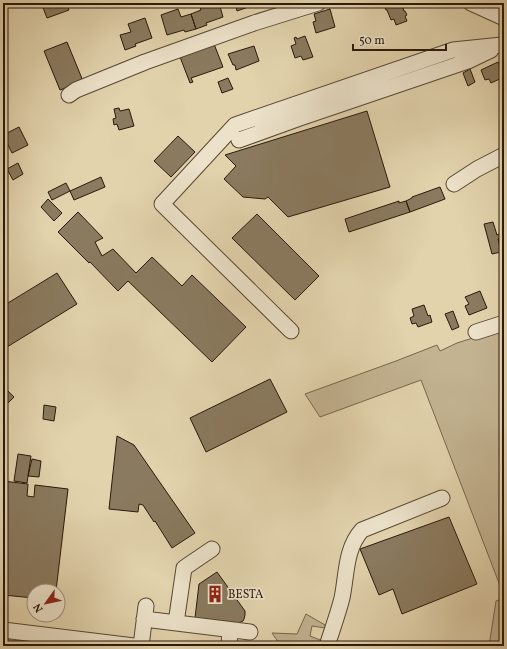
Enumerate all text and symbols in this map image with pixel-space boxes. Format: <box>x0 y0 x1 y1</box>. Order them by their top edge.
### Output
scale bar <box>353 26 446 52</box>
text: 50 m <box>359 33 385 49</box>
north arrow <box>26 583 66 623</box>
building icon: BESTA <box>205 584 225 604</box>
place label: BESTA <box>228 587 264 603</box>
text: N <box>30 600 47 615</box>

